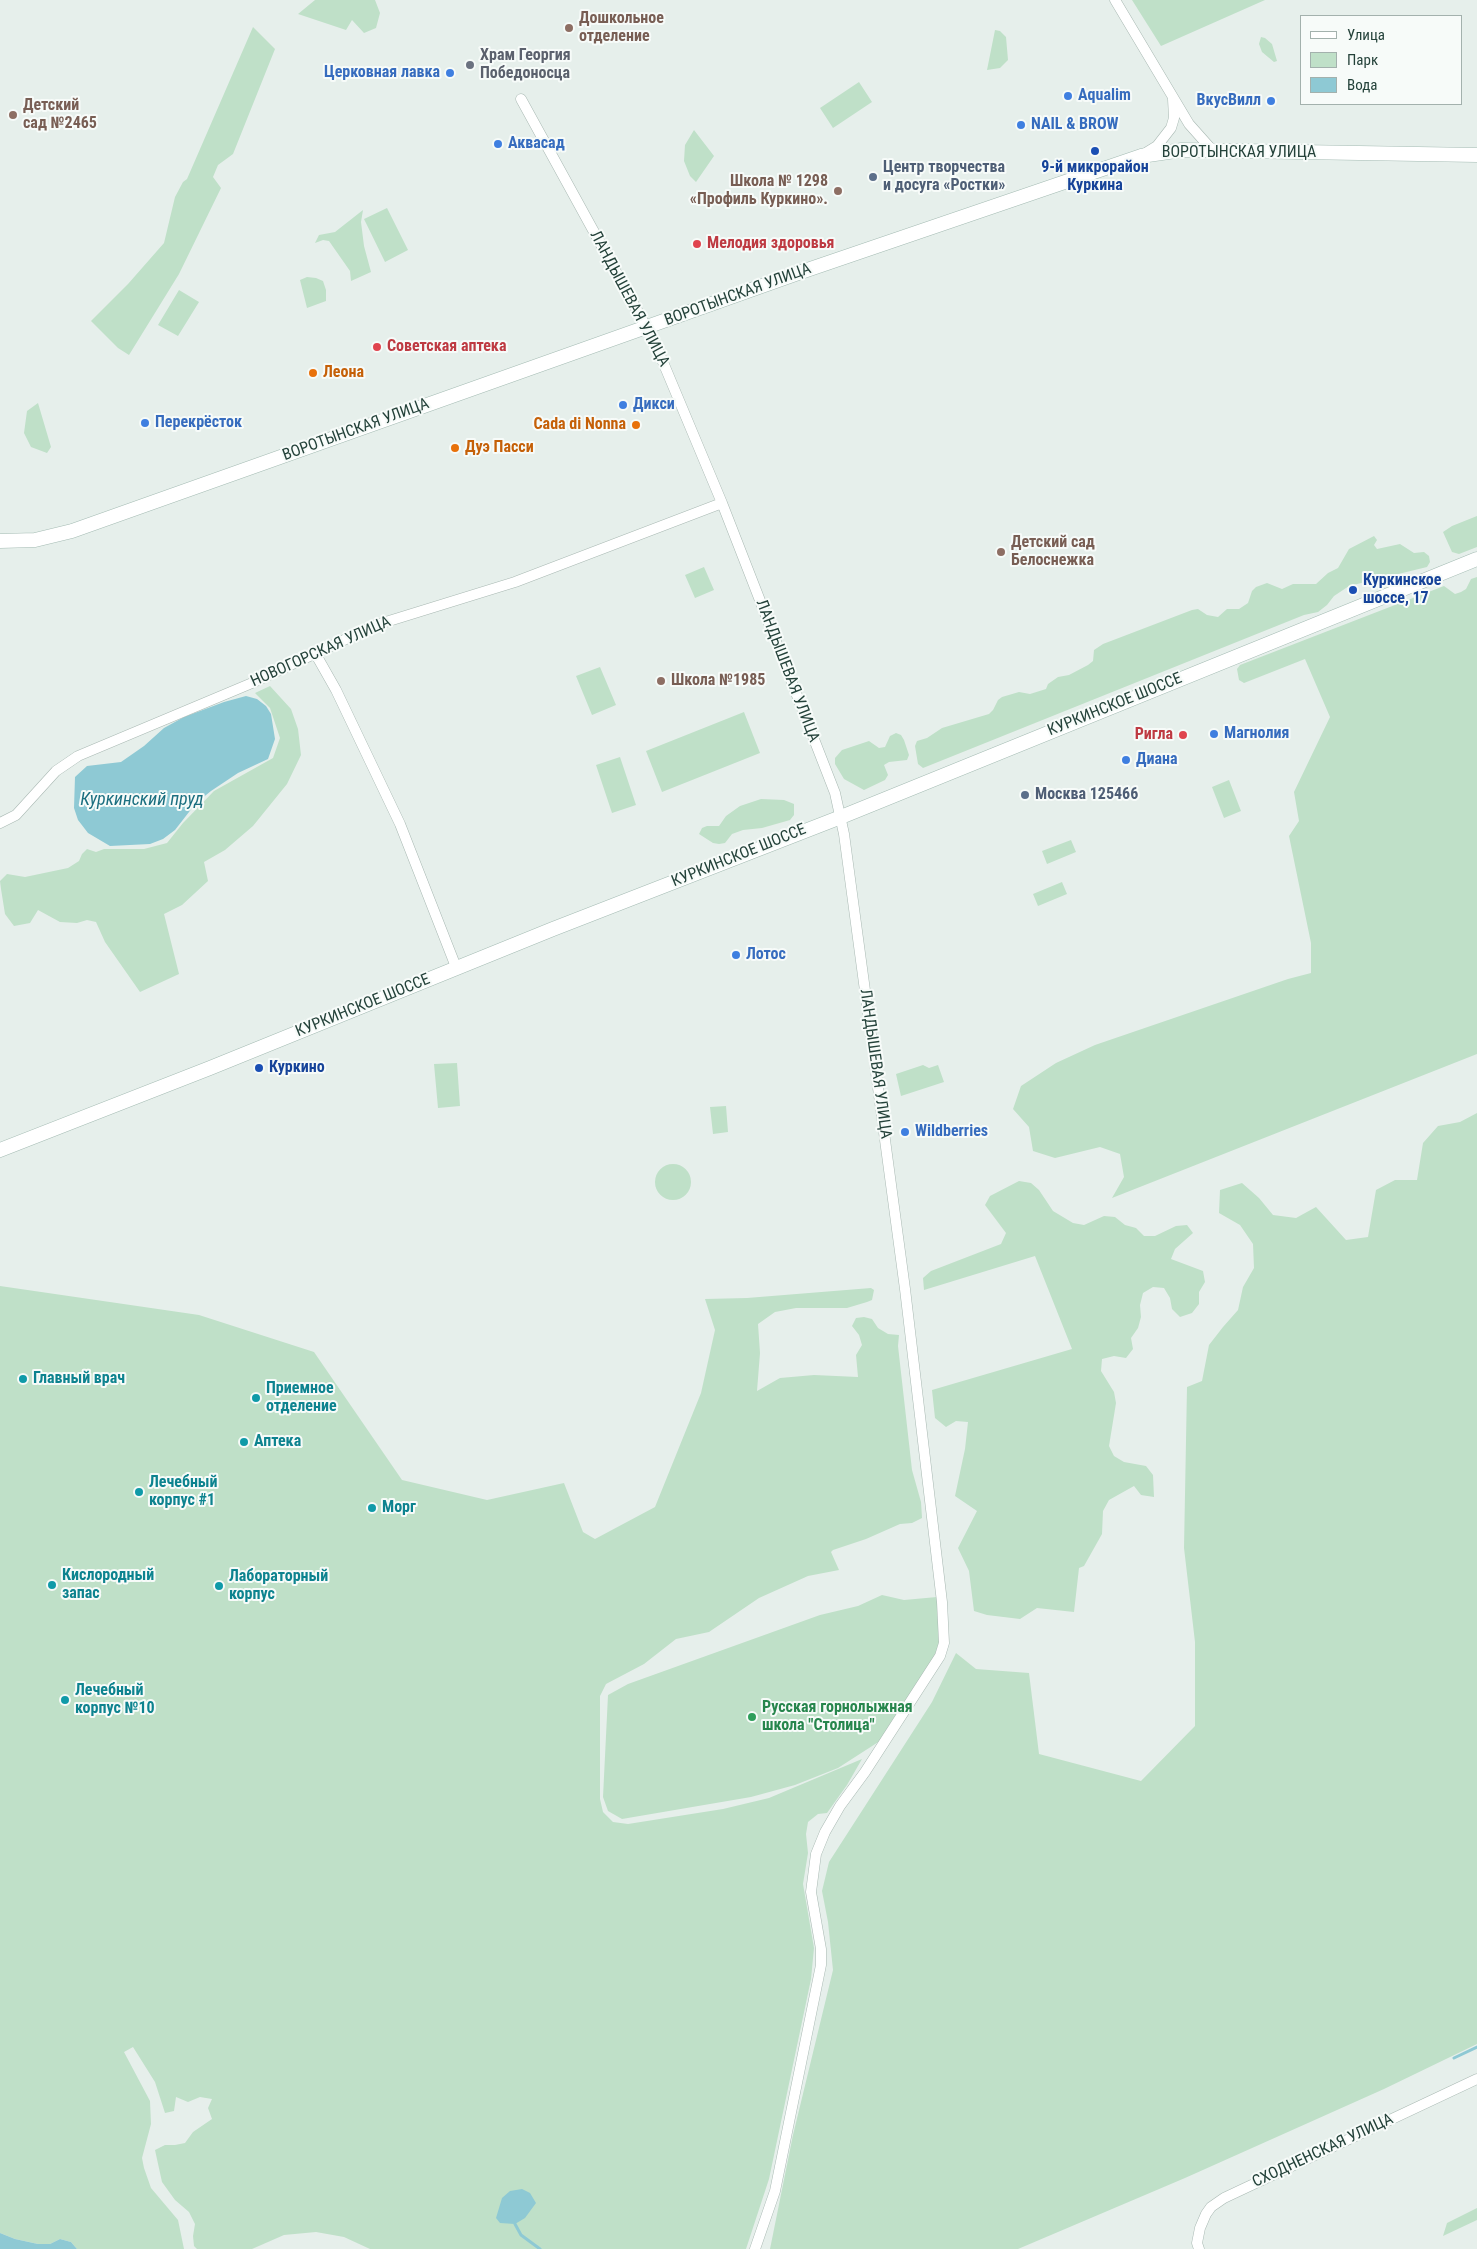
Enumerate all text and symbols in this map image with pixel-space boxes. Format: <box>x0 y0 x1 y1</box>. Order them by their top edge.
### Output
place label: Дошкольное отделение <box>579 9 664 47</box>
legend <box>1300 15 1462 105</box>
marker: Дошкольное отделение <box>563 22 575 34</box>
text: Улица <box>1347 26 1385 44</box>
place label: Храм Георгия Победоносца <box>480 46 571 84</box>
text: Парк <box>1347 51 1378 69</box>
marker: Храм Георгия Победоносца <box>464 59 476 71</box>
place label: Церковная лавка <box>324 63 440 83</box>
marker: Церковная лавка <box>444 67 456 79</box>
text: Вода <box>1347 76 1377 94</box>
place label: Aqualim <box>1078 86 1131 106</box>
marker: Aqualim <box>1062 90 1074 102</box>
place label: ВкусВилл <box>1197 91 1261 111</box>
marker: ВкусВилл <box>1265 95 1277 107</box>
place label: Детский сад №2465 <box>23 96 97 134</box>
marker: Детский сад №2465 <box>7 109 19 121</box>
place label: NAIL & BROW <box>1031 115 1119 135</box>
marker: NAIL & BROW <box>1015 119 1027 131</box>
place label: Аквасад <box>508 134 565 154</box>
marker: Аквасад <box>492 138 504 150</box>
street label: ВОРОТЫНСКАЯ УЛИЦА <box>1162 143 1316 163</box>
marker: 9-й микрорайон Куркина <box>1089 145 1101 157</box>
place label: Центр творчества и досуга «Ростки» <box>883 158 1005 196</box>
place label: 9-й микрорайон Куркина <box>1041 158 1149 196</box>
marker: Центр творчества и досуга «Ростки» <box>867 171 879 183</box>
place label: Школа № 1298 «Профиль Куркино». <box>690 172 828 210</box>
marker: Школа № 1298 «Профиль Куркино». <box>832 185 844 197</box>
street label: ЛАНДЫШЕВАЯ УЛИЦА <box>585 228 673 370</box>
place label: Мелодия здоровья <box>707 234 834 254</box>
marker: Мелодия здоровья <box>691 238 703 250</box>
street label: ВОРОТЫНСКАЯ УЛИЦА <box>662 260 814 330</box>
place label: Советская аптека <box>387 337 506 357</box>
marker: Советская аптека <box>371 341 383 353</box>
place label: Леона <box>323 363 364 383</box>
marker: Леона <box>307 367 319 379</box>
street label: ВОРОТЫНСКАЯ УЛИЦА <box>280 395 432 465</box>
place label: Дикси <box>633 395 675 415</box>
marker: Дикси <box>617 399 629 411</box>
place label: Перекрёсток <box>155 413 242 433</box>
place label: Cada di Nonna <box>533 415 626 435</box>
marker: Перекрёсток <box>139 417 151 429</box>
marker: Cada di Nonna <box>630 419 642 431</box>
place label: Дуэ Пасси <box>465 438 534 458</box>
marker: Дуэ Пасси <box>449 442 461 454</box>
place label: Детский сад Белоснежка <box>1011 533 1095 571</box>
marker: Детский сад Белоснежка <box>995 546 1007 558</box>
place label: Куркинское шоссе, 17 <box>1363 571 1441 609</box>
marker: Куркинское шоссе, 17 <box>1347 584 1359 596</box>
street label: ЛАНДЫШЕВАЯ УЛИЦА <box>751 597 823 745</box>
street label: НОВОГОРСКАЯ УЛИЦА <box>248 612 394 692</box>
street label: КУРКИНСКОЕ ШОССЕ <box>1045 669 1185 741</box>
place label: Школа №1985 <box>671 671 765 691</box>
marker: Школа №1985 <box>655 675 667 687</box>
place label: Магнолия <box>1224 724 1289 744</box>
place label: Ригла <box>1135 725 1173 745</box>
marker: Магнолия <box>1208 728 1220 740</box>
marker: Ригла <box>1177 729 1189 741</box>
place label: Диана <box>1136 750 1178 770</box>
marker: Диана <box>1120 754 1132 766</box>
place label: Москва 125466 <box>1035 785 1138 805</box>
water label: Куркинский пруд <box>80 789 204 811</box>
marker: Москва 125466 <box>1019 789 1031 801</box>
street label: КУРКИНСКОЕ ШОССЕ <box>669 820 809 892</box>
place label: Лотос <box>746 945 786 965</box>
marker: Лотос <box>730 949 742 961</box>
street label: КУРКИНСКОЕ ШОССЕ <box>293 970 433 1042</box>
street label: ЛАНДЫШЕВАЯ УЛИЦА <box>855 988 895 1140</box>
place label: Куркино <box>269 1058 325 1078</box>
marker: Куркино <box>253 1062 265 1074</box>
place label: Wildberries <box>915 1122 988 1142</box>
marker: Wildberries <box>899 1126 911 1138</box>
place label: Главный врач <box>33 1369 125 1389</box>
marker: Главный врач <box>17 1373 29 1385</box>
place label: Приемное отделение <box>266 1379 337 1417</box>
marker: Приемное отделение <box>250 1392 262 1404</box>
place label: Аптека <box>254 1432 301 1452</box>
marker: Аптека <box>238 1436 250 1448</box>
place label: Лечебный корпус #1 <box>149 1473 218 1511</box>
marker: Лечебный корпус #1 <box>133 1486 145 1498</box>
place label: Морг <box>382 1498 416 1518</box>
marker: Морг <box>366 1502 378 1514</box>
place label: Кислородный запас <box>62 1566 154 1604</box>
place label: Лабораторный корпус <box>229 1567 328 1605</box>
marker: Кислородный запас <box>46 1579 58 1591</box>
marker: Лабораторный корпус <box>213 1580 225 1592</box>
place label: Лечебный корпус №10 <box>75 1681 155 1719</box>
marker: Лечебный корпус №10 <box>59 1694 71 1706</box>
place label: Русская горнолыжная школа "Столица" <box>762 1698 913 1736</box>
marker: Русская горнолыжная школа "Столица" <box>746 1711 758 1723</box>
street label: СХОДНЕНСКАЯ УЛИЦА <box>1250 2110 1396 2192</box>

